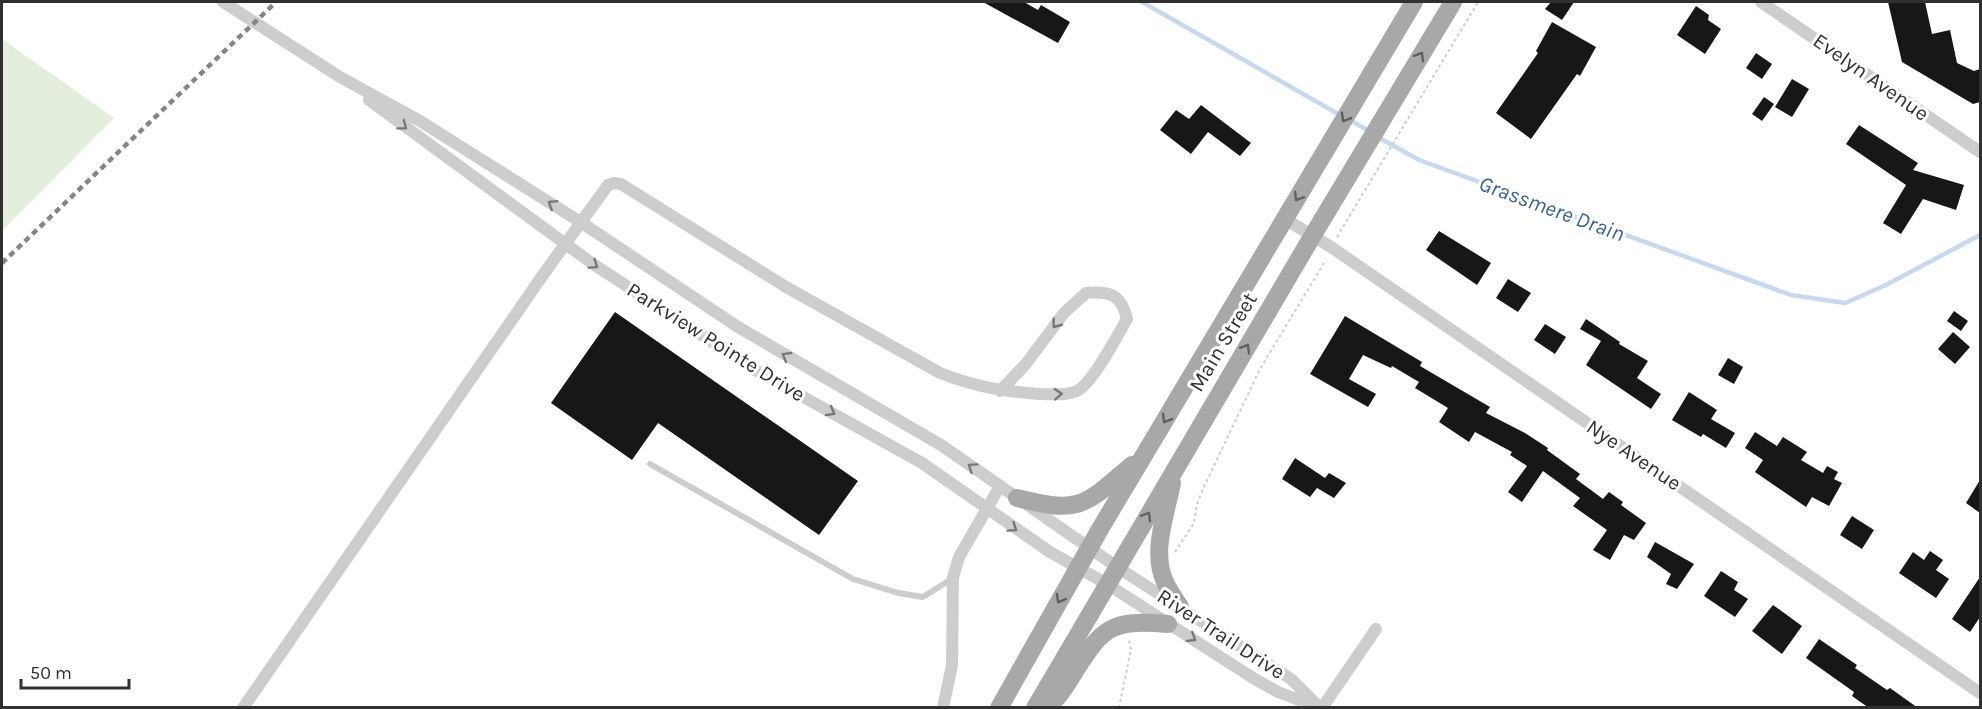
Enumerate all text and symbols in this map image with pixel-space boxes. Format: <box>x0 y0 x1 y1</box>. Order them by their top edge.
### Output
street label: Evelyn Avenue <box>1809 28 1933 126</box>
one-way arrow <box>1412 52 1424 62</box>
one-way arrow <box>1341 112 1352 122</box>
one-way arrow <box>396 119 407 130</box>
water label: Grassmere Drain <box>1475 171 1628 247</box>
one-way arrow <box>1294 191 1306 201</box>
one-way arrow <box>548 200 558 212</box>
one-way arrow <box>588 258 599 269</box>
street label: Parkview Pointe Drive <box>623 277 809 407</box>
street label: Main Street <box>1184 288 1262 396</box>
one-way arrow <box>1052 318 1063 329</box>
one-way arrow <box>1238 344 1250 354</box>
one-way arrow <box>782 352 793 363</box>
one-way arrow <box>1053 387 1062 400</box>
one-way arrow <box>825 405 835 416</box>
one-way arrow <box>1162 413 1173 423</box>
street label: Nye Avenue <box>1582 415 1686 495</box>
one-way arrow <box>967 463 978 474</box>
one-way arrow <box>1140 512 1151 522</box>
one-way arrow <box>1007 521 1018 532</box>
street label: River Trail Drive <box>1153 584 1289 684</box>
one-way arrow <box>1056 592 1067 603</box>
one-way arrow <box>1185 631 1196 642</box>
scale bar <box>21 652 129 690</box>
text: 50 m <box>30 662 72 684</box>

